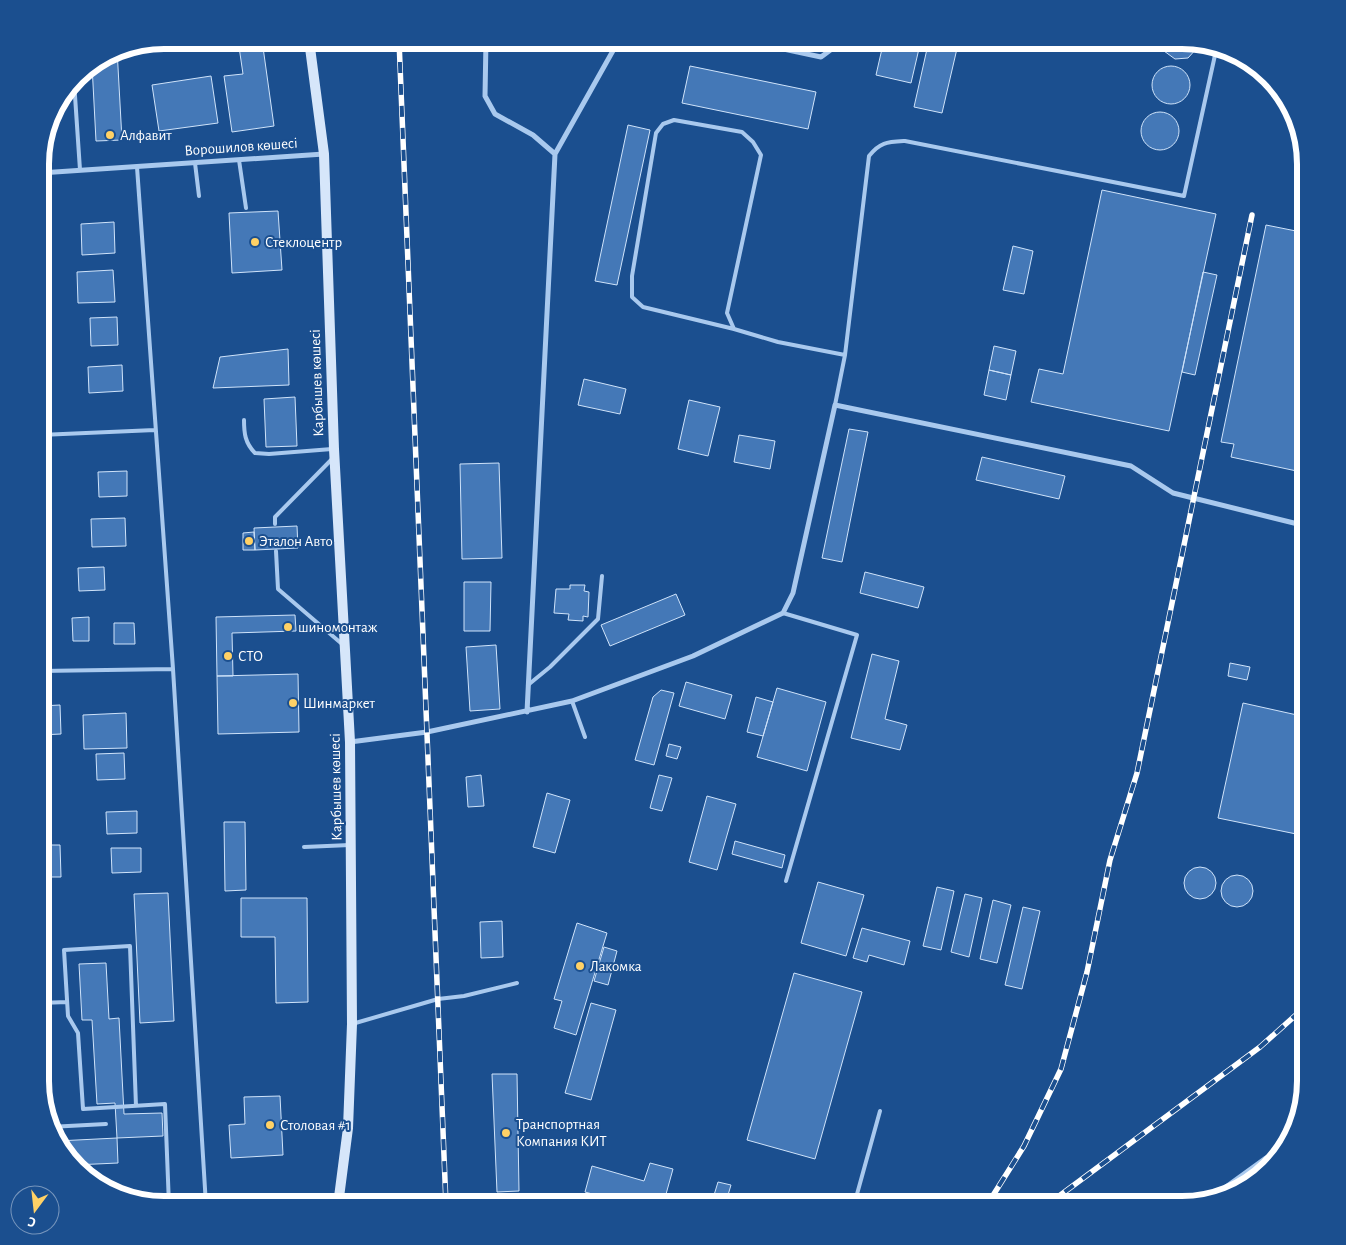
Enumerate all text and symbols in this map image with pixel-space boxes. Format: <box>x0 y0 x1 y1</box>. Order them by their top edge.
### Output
place label: Алфавит <box>120 128 172 143</box>
marker: Алфавит <box>104 129 116 141</box>
street label: Ворошилов көшесі <box>184 136 298 158</box>
place label: Стеклоцентр <box>265 235 342 250</box>
marker: Стеклоцентр <box>249 236 261 248</box>
street label: Карбышев көшесі <box>308 329 326 437</box>
place label: Эталон Авто <box>259 534 333 549</box>
marker: Эталон Авто <box>243 535 255 547</box>
place label: шиномонтаж <box>298 620 378 635</box>
marker: шиномонтаж <box>282 621 294 633</box>
place label: СТО <box>238 649 263 664</box>
marker: СТО <box>222 650 234 662</box>
place label: Шинмаркет <box>303 696 376 711</box>
marker: Шинмаркет <box>287 697 299 709</box>
street label: Карбышев көшесі <box>328 733 344 841</box>
place label: Лакомка <box>590 959 642 974</box>
marker: Лакомка <box>574 960 586 972</box>
place label: Транспортная Компания КИТ <box>516 1117 606 1149</box>
place label: Столовая #1 <box>280 1118 351 1133</box>
marker: Столовая #1 <box>264 1119 276 1131</box>
marker: Транспортная Компания КИТ <box>500 1127 512 1139</box>
north arrow <box>10 1185 60 1235</box>
text: С <box>26 1214 37 1229</box>

